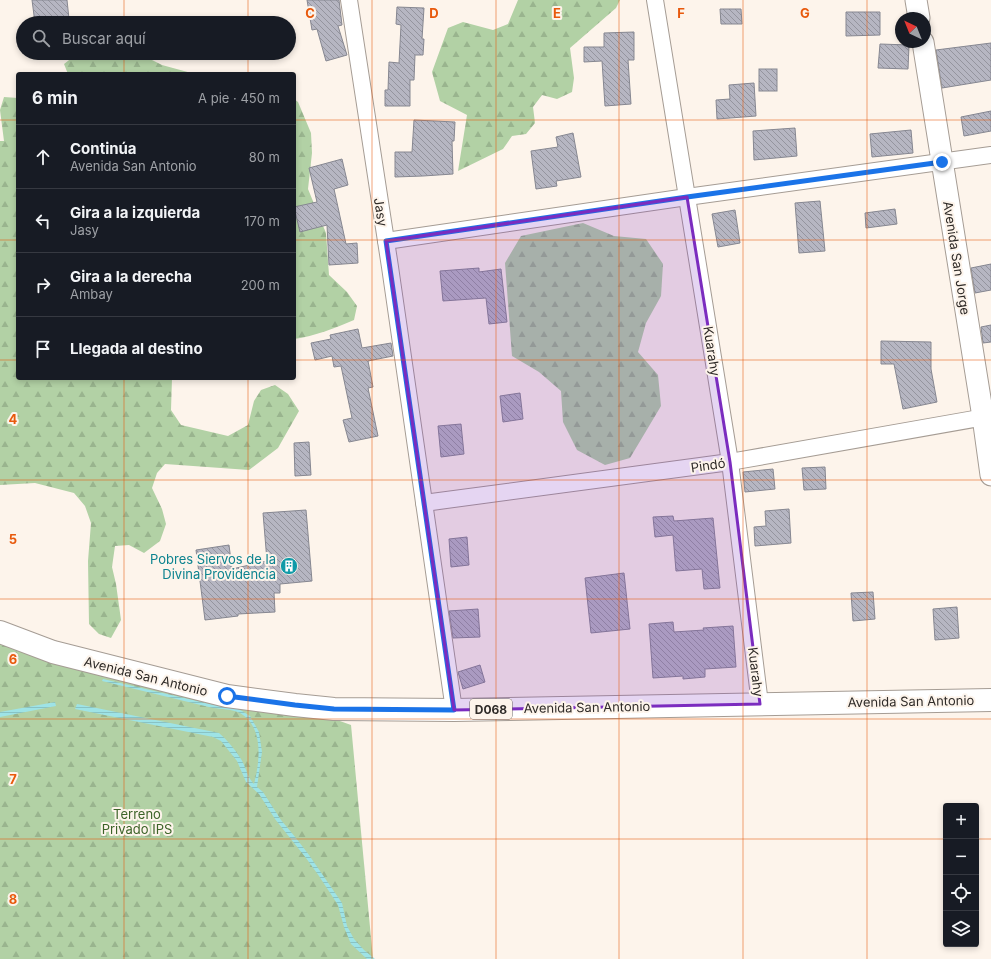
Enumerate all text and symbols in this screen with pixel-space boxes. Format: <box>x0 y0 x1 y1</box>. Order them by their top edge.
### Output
text: C <box>305 5 315 21</box>
text: D <box>429 5 439 21</box>
text: E <box>553 5 561 21</box>
text: F <box>677 5 685 21</box>
text: G <box>800 5 810 21</box>
north arrow <box>895 12 931 48</box>
search box <box>16 16 296 60</box>
icon: search <box>30 27 52 49</box>
text: Buscar aquí <box>62 29 146 48</box>
text: 6 min <box>32 88 78 108</box>
text: A pie · 450 m <box>198 90 280 106</box>
text: Continúa <box>70 139 137 158</box>
icon: ahead <box>32 146 54 168</box>
text: 80 m <box>249 149 280 165</box>
route end <box>933 153 951 171</box>
text: Avenida San Antonio <box>70 158 197 174</box>
street label: Jasy <box>371 196 391 228</box>
street label: Avenida San Jorge <box>940 200 974 316</box>
text: Gira a la izquierda <box>70 203 200 222</box>
icon: left <box>32 210 54 232</box>
text: 170 m <box>244 213 280 229</box>
text: Jasy <box>70 222 99 238</box>
text: Gira a la derecha <box>70 267 192 286</box>
icon: right <box>32 274 54 296</box>
text: 200 m <box>241 277 280 293</box>
text: Ambay <box>70 286 113 302</box>
street label: Kuarahy <box>700 325 724 377</box>
icon: arrive <box>32 338 54 360</box>
text: Llegada al destino <box>70 339 203 358</box>
text: 4 <box>9 411 18 427</box>
street label: Pindó <box>690 455 727 475</box>
text: 5 <box>9 531 17 547</box>
place label: Pobres Siervos de la Divina Providencia <box>150 551 276 582</box>
building icon: Pobres Siervos de la Divina Providencia <box>279 556 299 576</box>
street label: Kuarahy <box>745 646 767 698</box>
text: 6 <box>9 651 17 667</box>
street label: Avenida San Antonio <box>83 653 210 699</box>
route start <box>218 687 236 705</box>
street label: Avenida San Antonio <box>848 692 975 710</box>
street label: Avenida San Antonio <box>524 698 651 716</box>
road number: D068 <box>470 699 512 719</box>
text: 7 <box>9 771 17 787</box>
map controls <box>943 803 979 947</box>
button: + <box>943 803 979 839</box>
park label: Terreno Privado IPS <box>102 806 172 837</box>
button: − <box>943 839 979 875</box>
button: locate <box>943 875 979 911</box>
text: 8 <box>9 891 17 907</box>
button: layers <box>943 911 979 947</box>

